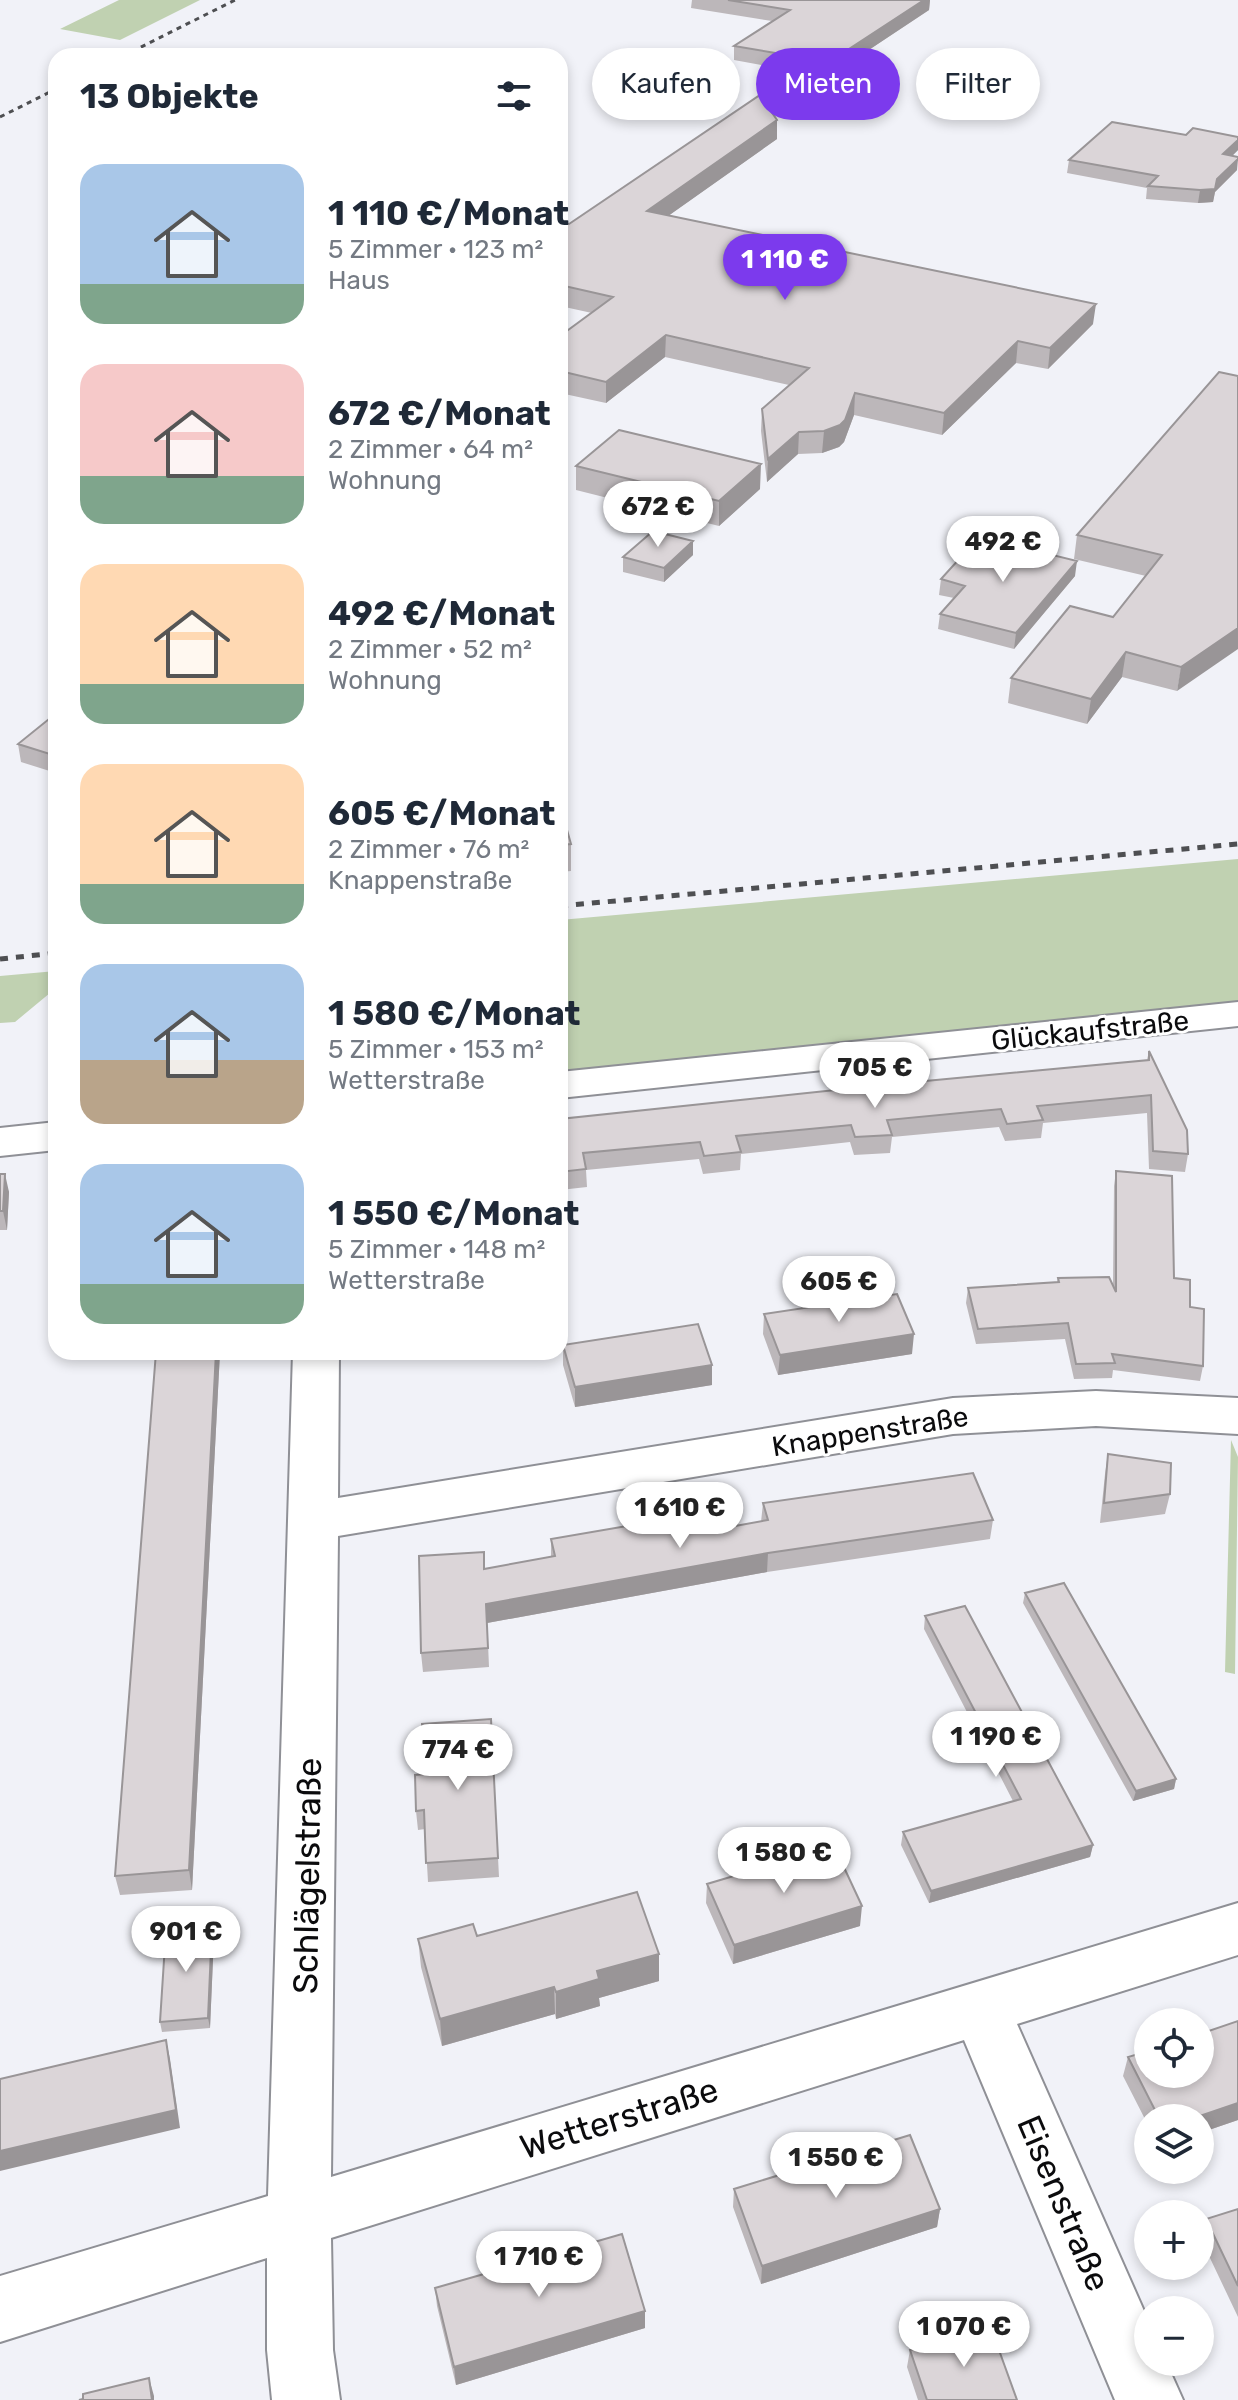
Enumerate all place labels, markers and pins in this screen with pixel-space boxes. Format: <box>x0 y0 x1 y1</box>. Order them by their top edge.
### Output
pin: 1 110 € <box>711 234 859 302</box>
pin: 672 € <box>602 481 714 549</box>
pin: 492 € <box>947 516 1059 584</box>
pin: 705 € <box>819 1042 931 1110</box>
pin: 605 € <box>783 1256 895 1324</box>
pin: 1 610 € <box>606 1482 754 1550</box>
pin: 1 190 € <box>922 1711 1070 1779</box>
pin: 774 € <box>402 1724 514 1792</box>
pin: 1 580 € <box>710 1827 858 1895</box>
pin: 901 € <box>130 1906 242 1974</box>
pin: 1 550 € <box>762 2132 910 2200</box>
pin: 1 710 € <box>465 2231 613 2299</box>
pin: 1 070 € <box>890 2301 1038 2369</box>

